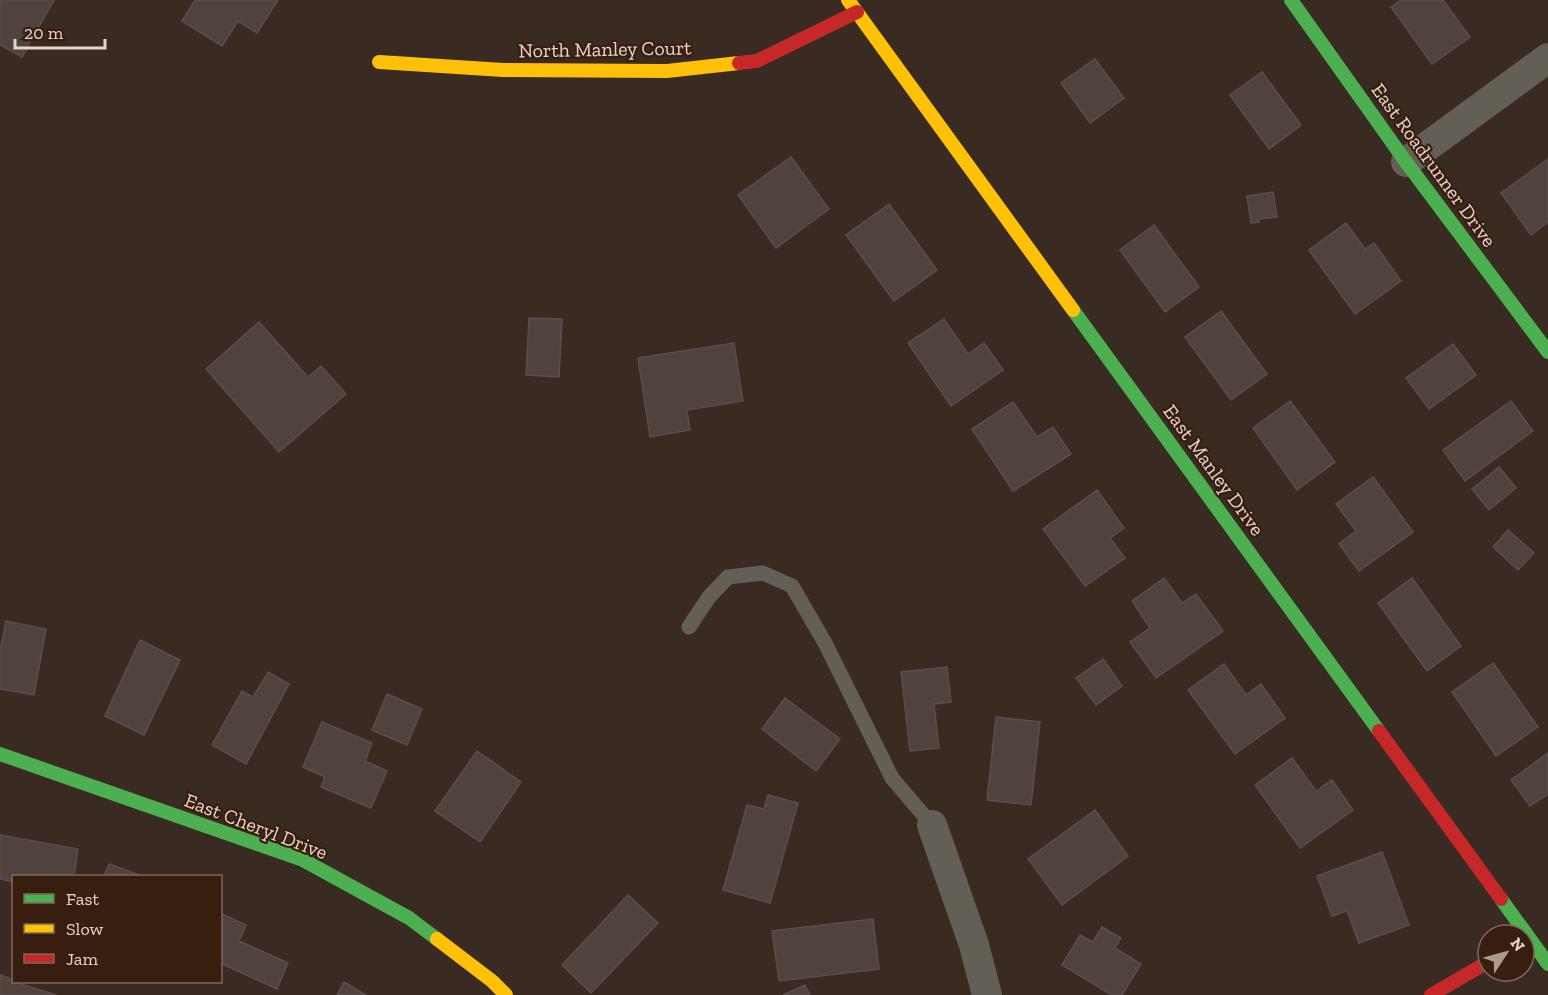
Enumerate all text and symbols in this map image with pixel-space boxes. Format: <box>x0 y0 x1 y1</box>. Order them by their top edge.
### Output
scale bar <box>15 12 105 50</box>
text: 20 m <box>24 22 64 44</box>
street label: North Manley Court <box>518 35 692 63</box>
street label: East Roadrunner Drive <box>1366 78 1502 252</box>
street label: East Manley Drive <box>1158 400 1270 540</box>
street label: East Cheryl Drive <box>181 788 331 864</box>
legend <box>12 875 222 983</box>
text: Fast <box>66 888 99 910</box>
text: Slow <box>66 918 103 940</box>
north arrow <box>1476 923 1536 983</box>
text: N <box>1506 934 1529 955</box>
text: Jam <box>66 948 98 970</box>

